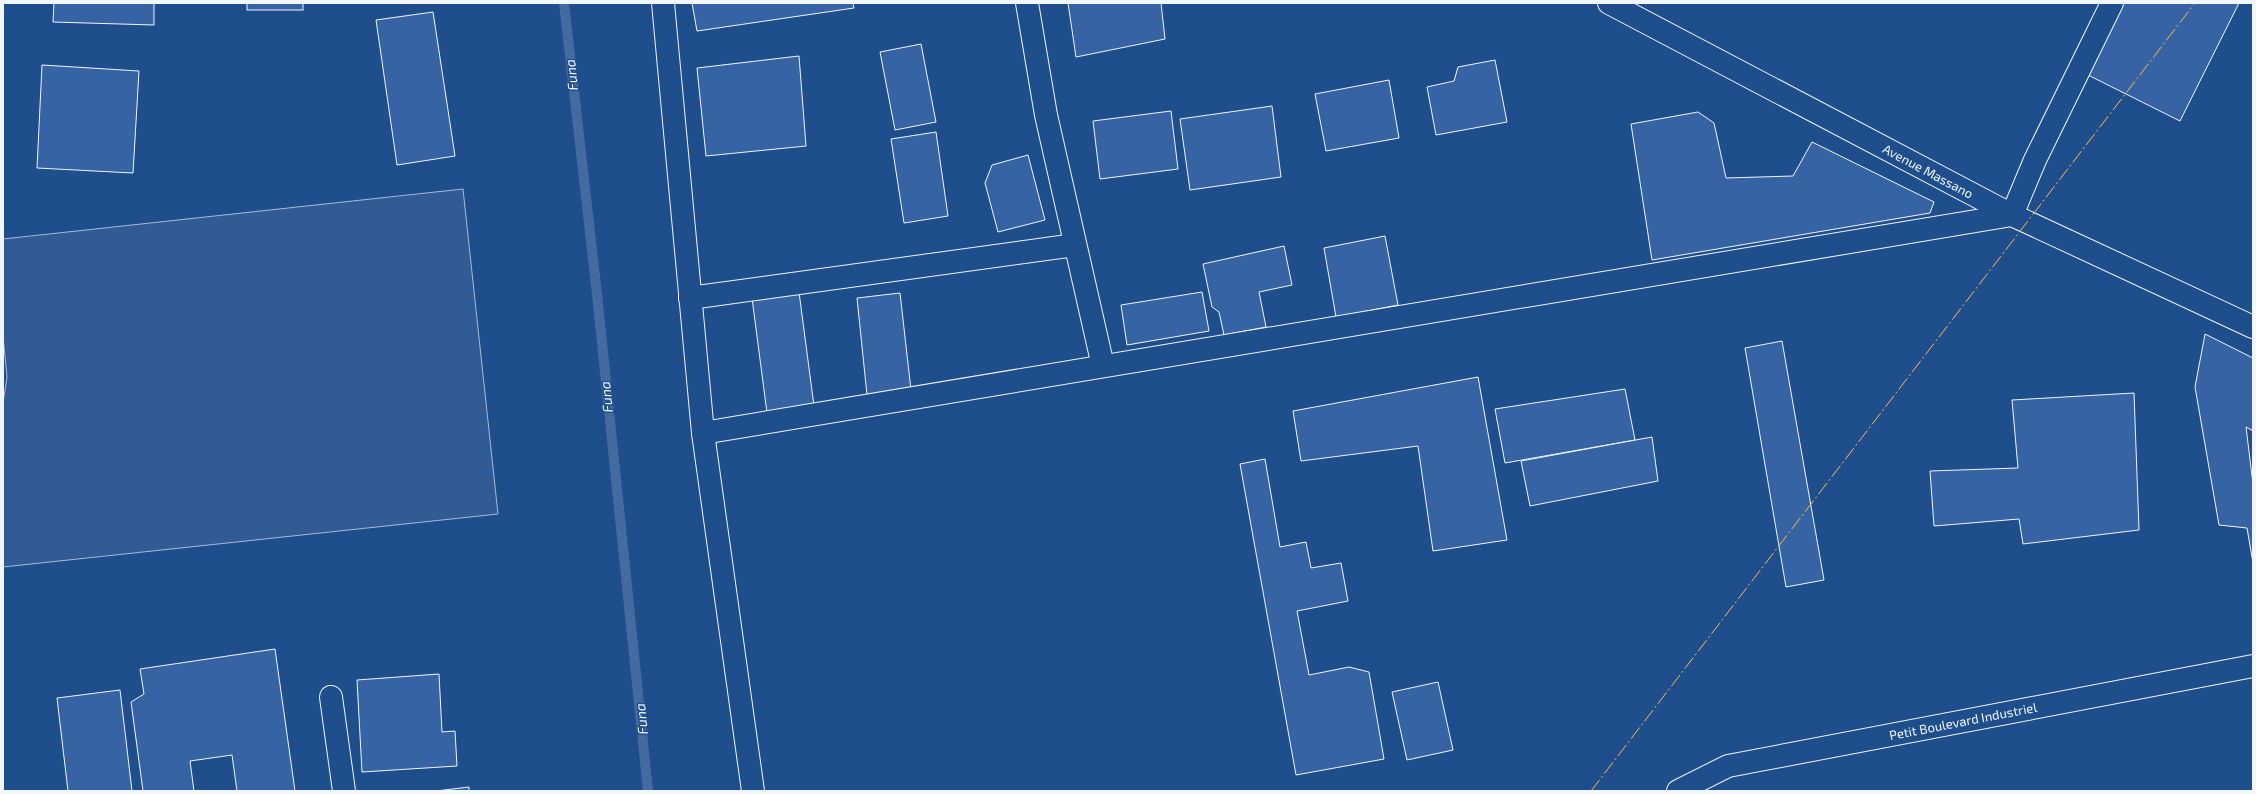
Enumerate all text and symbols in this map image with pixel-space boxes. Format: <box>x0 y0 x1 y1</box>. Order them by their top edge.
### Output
water label: Funa <box>561 58 581 92</box>
street label: Avenue Massano <box>1880 140 1976 202</box>
water label: Funa <box>596 380 616 414</box>
street label: Petit Boulevard Industriel <box>1888 699 2038 743</box>
water label: Funa <box>631 702 651 736</box>

